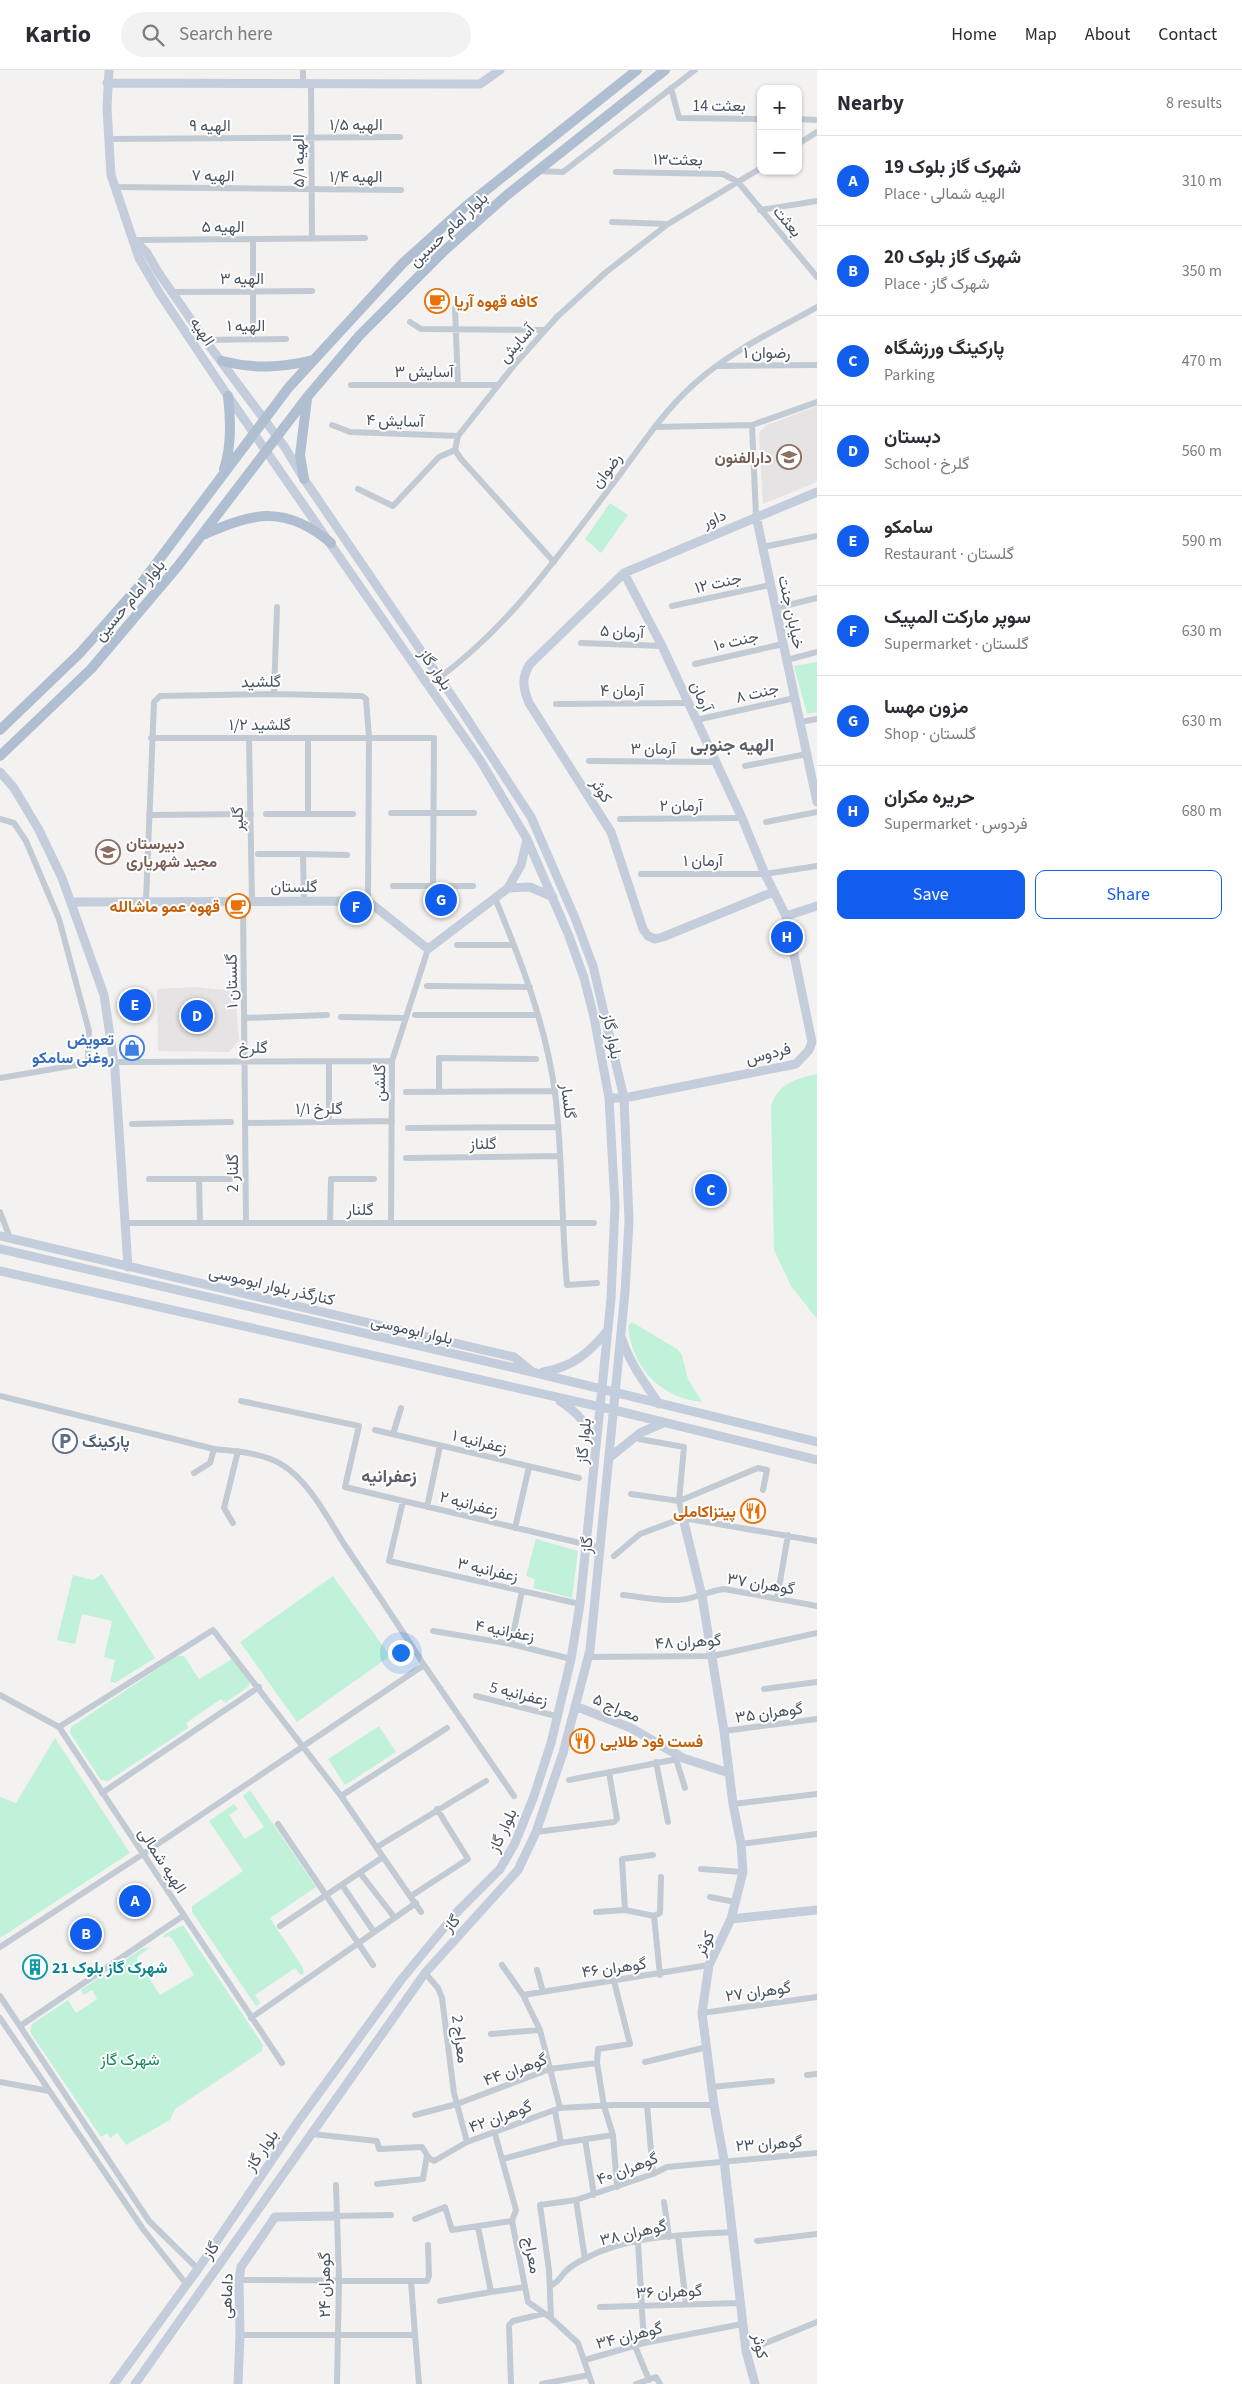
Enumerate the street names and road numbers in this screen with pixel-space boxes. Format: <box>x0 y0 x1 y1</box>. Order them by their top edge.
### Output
street label: بعثت 14 <box>692 95 746 117</box>
street label: الهیه ۱/۵ <box>329 114 383 136</box>
street label: الهیه ۹ <box>189 115 231 137</box>
street label: الهیه ۵/۱ <box>288 134 310 188</box>
street label: بعثت۱۳ <box>653 149 703 171</box>
street label: الهیه ۷ <box>191 165 235 187</box>
street label: الهیه ۱/۴ <box>330 166 382 188</box>
street label: بلوار امام حسین <box>404 187 493 272</box>
street label: بعثت <box>768 201 807 242</box>
street label: الهیه ۵ <box>201 216 245 238</box>
street label: الهیه ۳ <box>220 268 264 290</box>
street label: الهیه <box>185 313 220 350</box>
street label: الهیه ۱ <box>227 315 265 337</box>
street label: آسایش <box>494 318 541 368</box>
street label: رضوان ۱ <box>743 342 791 364</box>
street label: آسایش ۳ <box>394 361 455 383</box>
street label: آسایش ۴ <box>366 409 425 433</box>
street label: رضوان <box>586 448 627 493</box>
street label: داور <box>698 504 730 534</box>
street label: بلوار امام حسین <box>89 555 171 646</box>
street label: جنت ۱۲ <box>693 567 744 599</box>
street label: خیابان جنت <box>773 573 810 651</box>
street label: آرمان ۵ <box>599 620 646 644</box>
street label: جنت ۱۰ <box>712 625 761 657</box>
street label: بلوار گاز <box>413 643 457 695</box>
street label: گلشید <box>241 671 281 693</box>
street label: جنت ۸ <box>734 677 781 709</box>
street label: آرمان <box>684 678 718 717</box>
street label: آرمان ۴ <box>600 680 645 702</box>
street label: گلشید ۱/۲ <box>229 714 291 736</box>
street label: آرمان ۳ <box>630 738 677 760</box>
street label: کوثر <box>585 773 617 807</box>
street label: آرمان ۲ <box>659 795 704 817</box>
street label: گلپر <box>227 806 249 833</box>
street label: آرمان ۱ <box>683 850 724 872</box>
street label: گلستان <box>271 876 317 898</box>
street label: گلستان ۱ <box>221 953 243 1009</box>
street label: بلوار گاز <box>597 1010 627 1061</box>
street label: گلرخ <box>238 1037 268 1059</box>
street label: فردوس <box>743 1038 793 1070</box>
street label: گلشن <box>369 1064 391 1102</box>
street label: گلسار <box>555 1081 581 1120</box>
street label: گلرخ ۱/۱ <box>295 1098 343 1120</box>
street label: گلناز <box>468 1133 497 1155</box>
street label: گلنار 2 <box>222 1154 244 1192</box>
street label: گلنار <box>345 1199 374 1221</box>
street label: کنارگذر بلوار ابوموسی <box>207 1261 337 1311</box>
street label: بلوار ابوموسی <box>369 1310 455 1350</box>
street label: بلوار گاز <box>571 1417 597 1466</box>
street label: زعفرانیه ۱ <box>450 1425 510 1459</box>
street label: زعفرانیه ۲ <box>437 1486 500 1522</box>
street label: گاز <box>575 1536 599 1555</box>
street label: زعفرانیه ۳ <box>455 1552 520 1588</box>
street label: گوهران ۳۷ <box>725 1568 796 1600</box>
street label: زعفرانیه ۴ <box>473 1614 537 1648</box>
street label: گوهران ۴۸ <box>654 1629 722 1655</box>
street label: 5 زعفرانیه <box>487 1676 550 1712</box>
street label: معراج ۵ <box>589 1688 644 1728</box>
street label: گوهران ۳۵ <box>734 1697 804 1729</box>
street label: بلوار گاز <box>483 1805 523 1857</box>
street label: الهیه شمالی <box>133 1823 192 1898</box>
street label: گاز <box>437 1910 466 1938</box>
street label: کوثر <box>689 1927 720 1961</box>
street label: گوهران ۴۶ <box>580 1953 648 1983</box>
street label: گوهران ۲۷ <box>724 1977 792 2007</box>
street label: معراج 2 <box>446 2014 474 2064</box>
street label: گوهران ۴۴ <box>480 2048 550 2092</box>
street label: گوهران ۴۲ <box>466 2095 535 2139</box>
street label: بلوار گاز <box>239 2125 284 2177</box>
street label: گوهران ۲۳ <box>735 2131 803 2157</box>
street label: گوهران ۴۰ <box>594 2147 661 2191</box>
street label: گوهران ۳۸ <box>598 2215 669 2251</box>
street label: معراج <box>518 2235 546 2276</box>
street label: گاز <box>196 2237 225 2265</box>
street label: گوهران ۲۴ <box>314 2252 336 2318</box>
street label: داماهی <box>215 2273 239 2319</box>
street label: گوهران ۳۶ <box>635 2280 703 2304</box>
street label: گوهران ۳۴ <box>594 2317 665 2355</box>
street label: کوثر <box>747 2331 773 2361</box>

